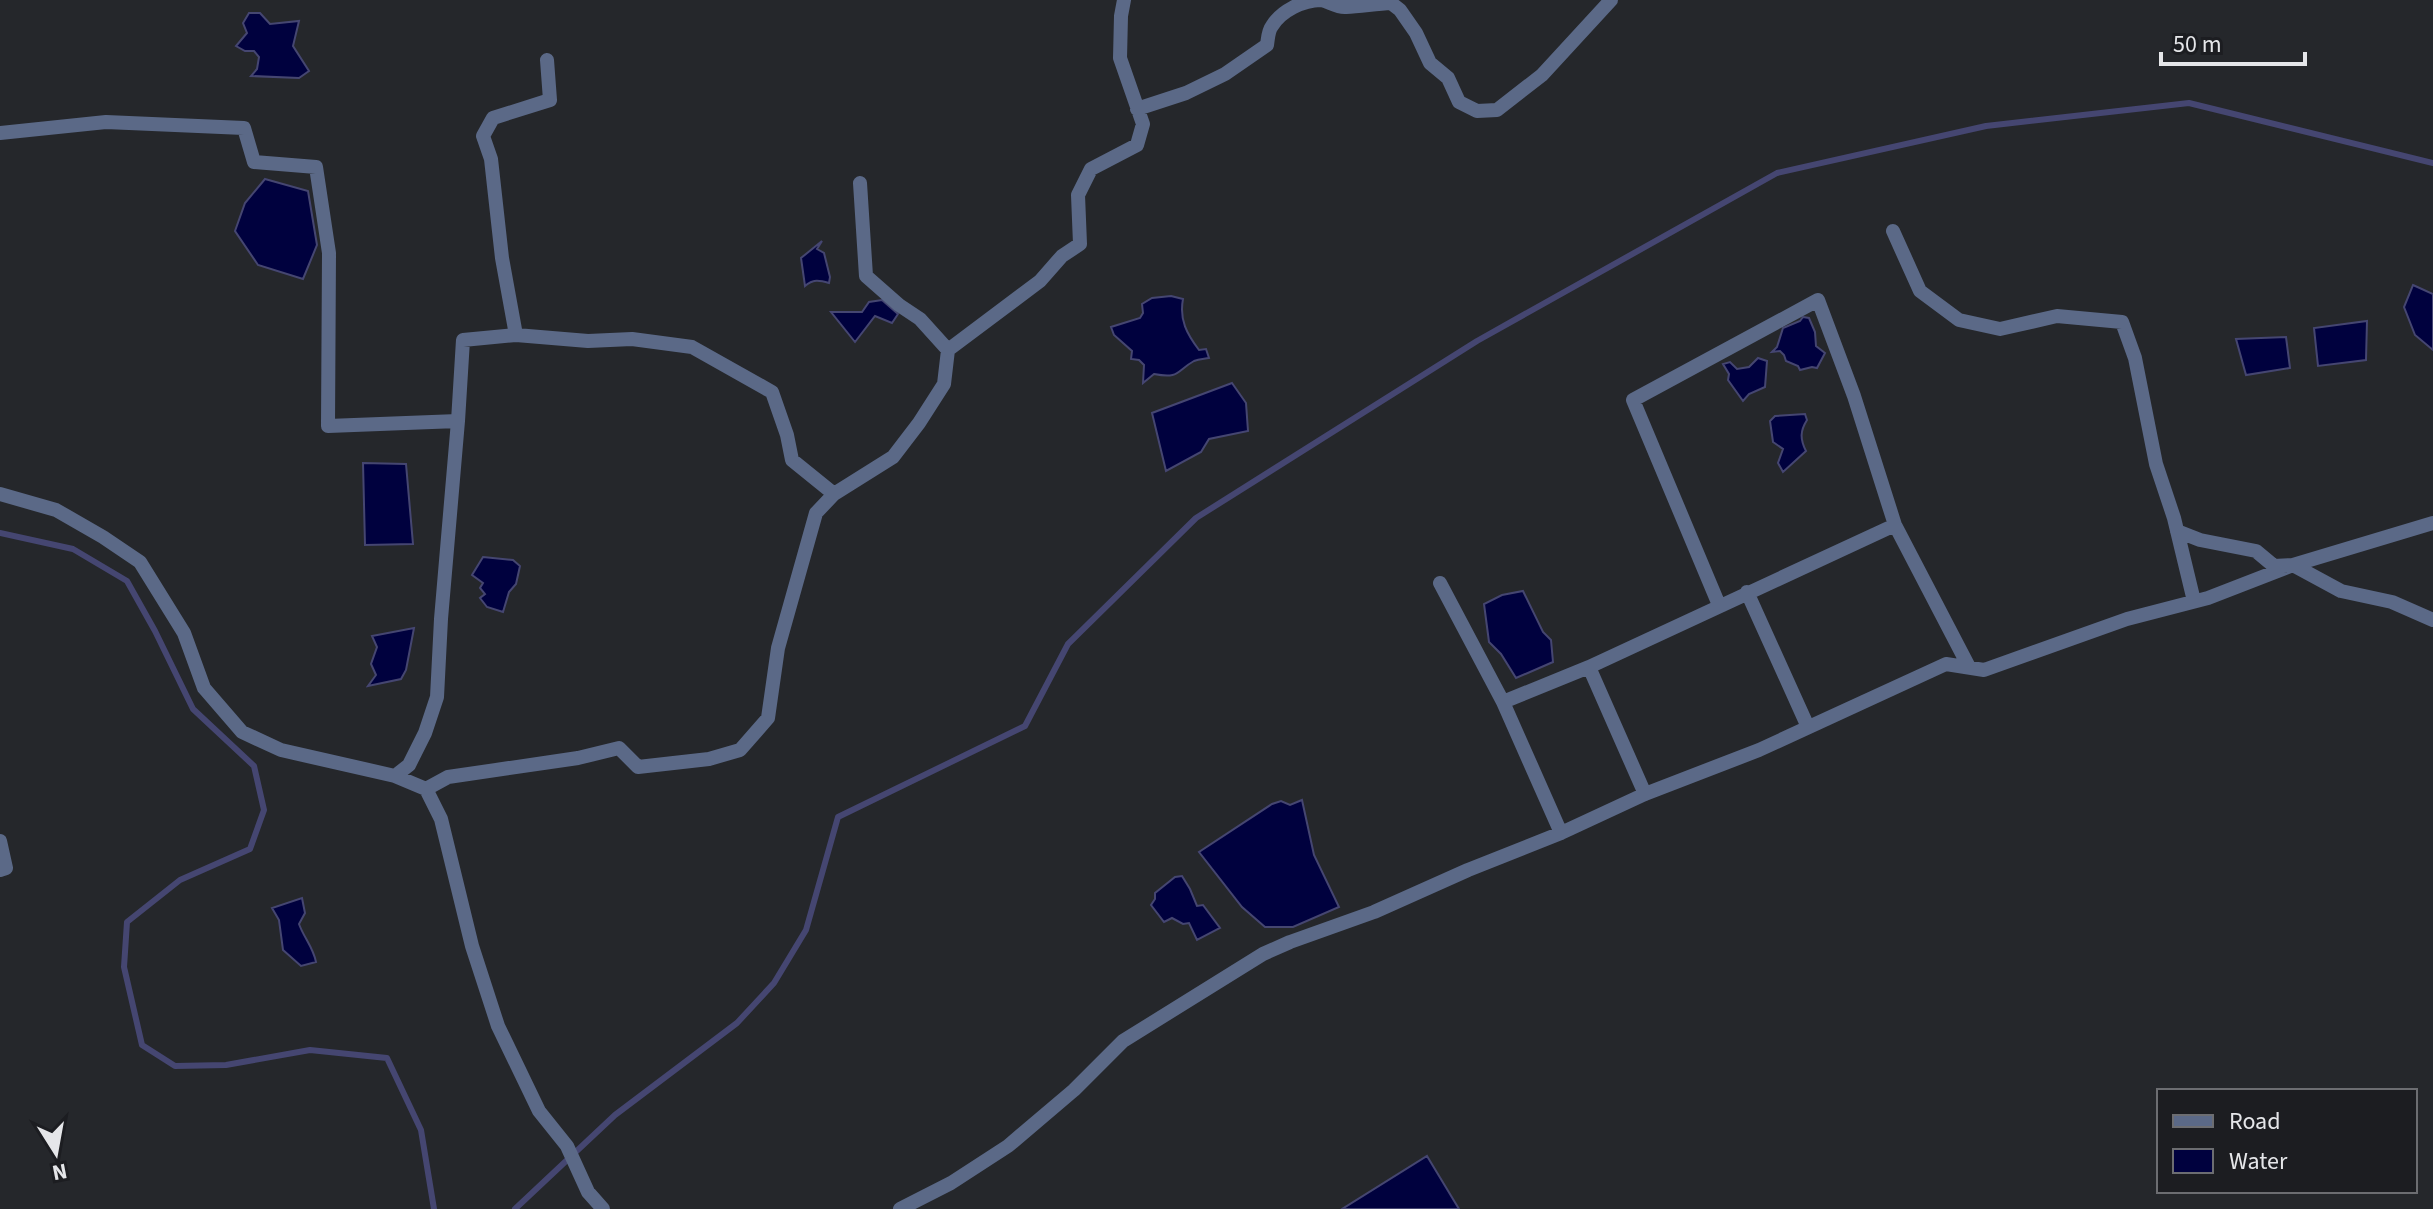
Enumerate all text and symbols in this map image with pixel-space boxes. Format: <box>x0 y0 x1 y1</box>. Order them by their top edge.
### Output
scale bar <box>2161 16 2305 66</box>
text: 50 m <box>2173 27 2222 62</box>
legend <box>2157 1089 2417 1193</box>
text: Road <box>2229 1104 2281 1139</box>
north arrow <box>16 1113 96 1193</box>
text: Water <box>2229 1144 2288 1179</box>
text: N <box>49 1155 70 1189</box>

